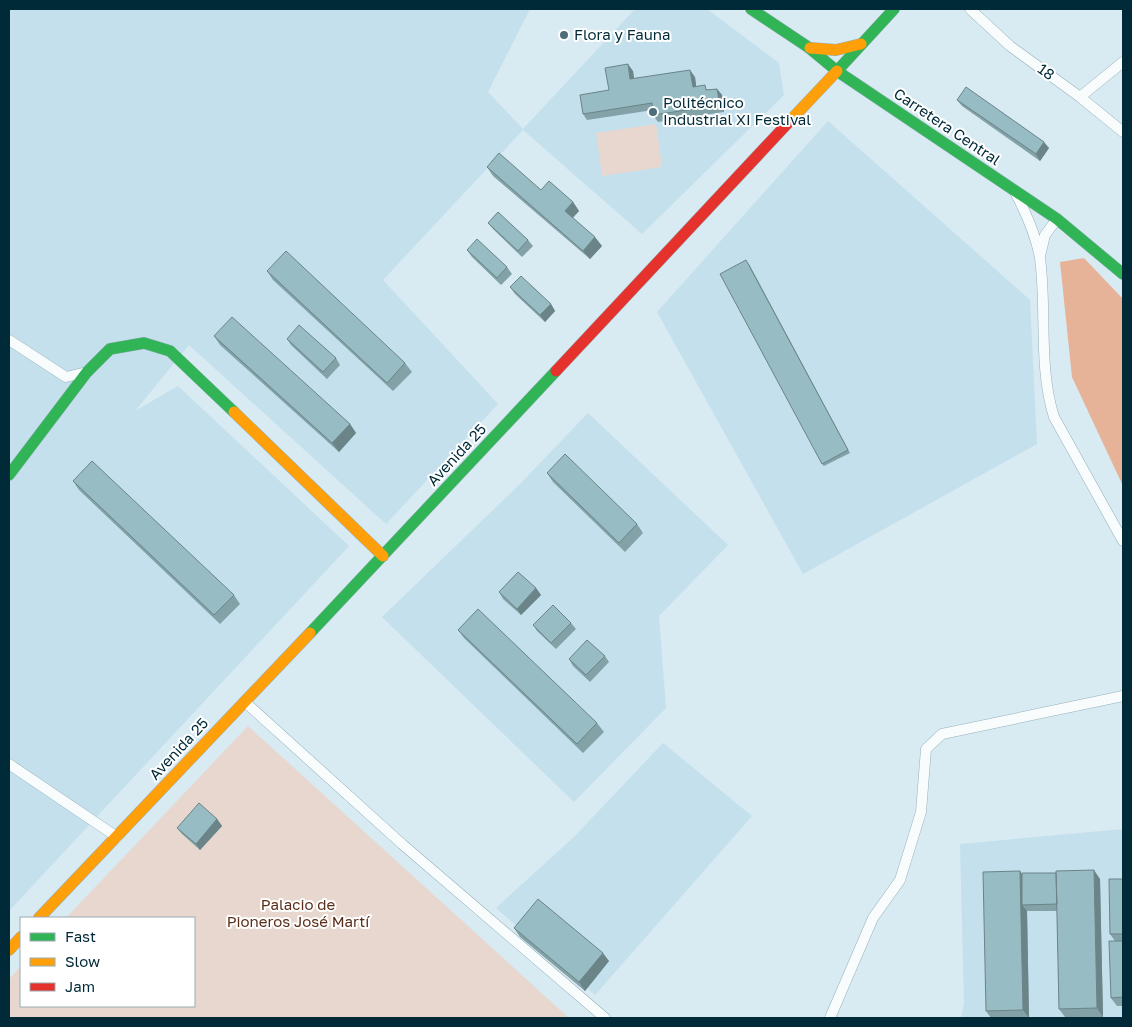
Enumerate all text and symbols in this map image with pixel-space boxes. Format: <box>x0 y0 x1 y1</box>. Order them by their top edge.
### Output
place label: Flora y Fauna <box>574 25 671 43</box>
marker: Flora y Fauna <box>558 29 570 41</box>
street label: 18 <box>1035 59 1059 83</box>
street label: Carretera Central <box>891 84 1004 169</box>
place label: Politécnico Industrial XI Festival <box>663 93 811 128</box>
marker: Politécnico Industrial XI Festival <box>647 106 659 118</box>
street label: Avenida 25 <box>423 420 489 489</box>
street label: Avenida 25 <box>145 714 211 783</box>
park label: Palacio de Pioneros José Martí <box>227 895 370 930</box>
legend <box>20 917 195 1007</box>
text: Fast <box>65 927 96 945</box>
text: Slow <box>65 952 100 970</box>
text: Jam <box>65 977 95 995</box>

